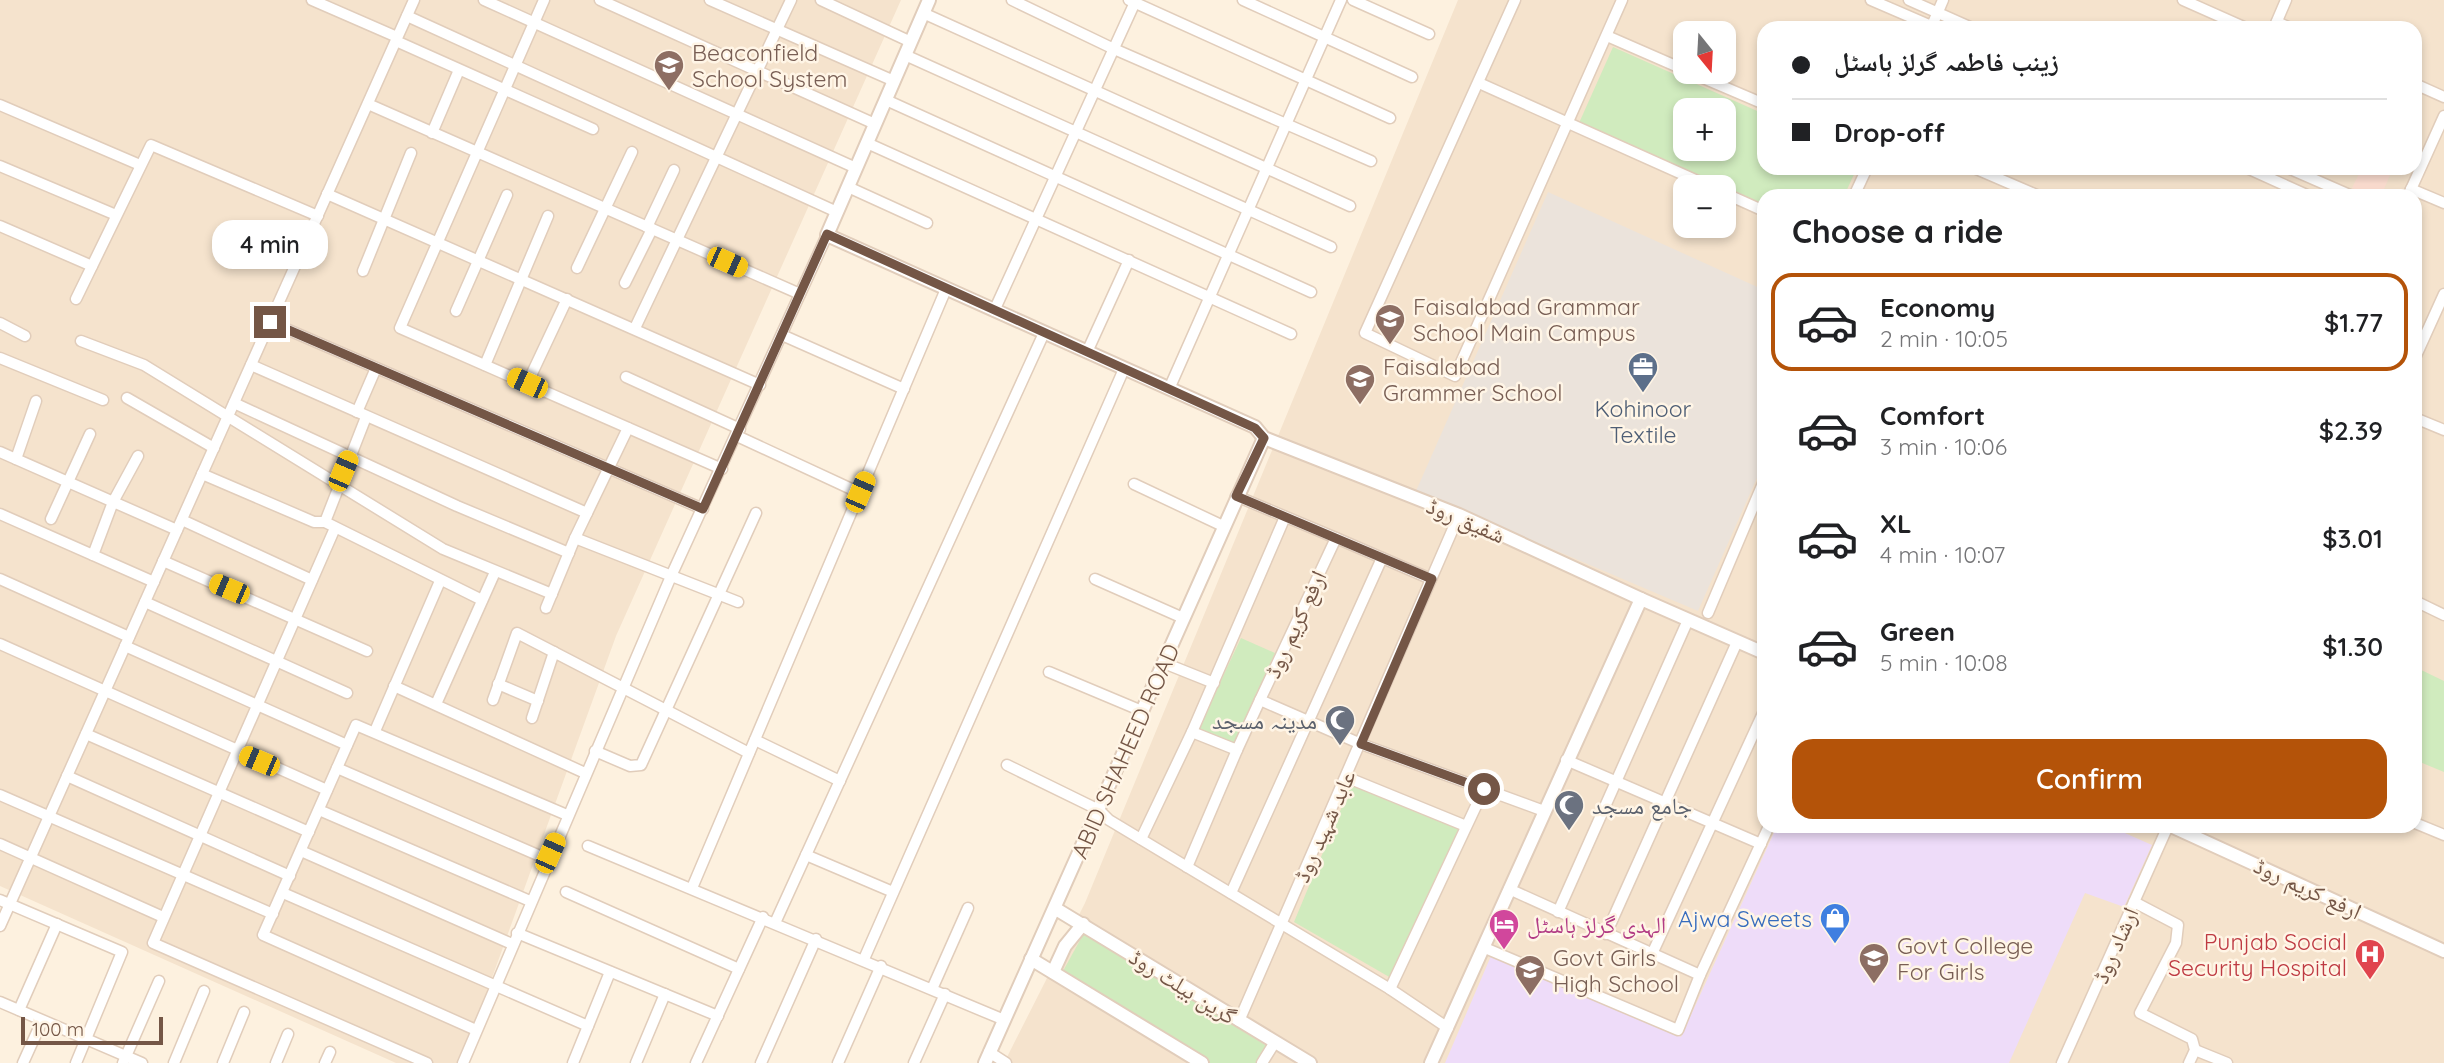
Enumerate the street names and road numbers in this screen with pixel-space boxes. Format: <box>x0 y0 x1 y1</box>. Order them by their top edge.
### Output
street label: شفیق روڈ <box>1422 491 1510 549</box>
street label: ارفع کریم روڈ <box>1257 565 1334 683</box>
street label: ABID SHAHEED ROAD <box>1064 639 1186 863</box>
street label: عابد شہید روڈ <box>1286 765 1362 887</box>
street label: ارفع کریم روڈ <box>2249 850 2367 927</box>
street label: ارشاد روڈ <box>2085 902 2145 988</box>
street label: گرین بیلٹ روڈ <box>1124 942 1242 1031</box>

